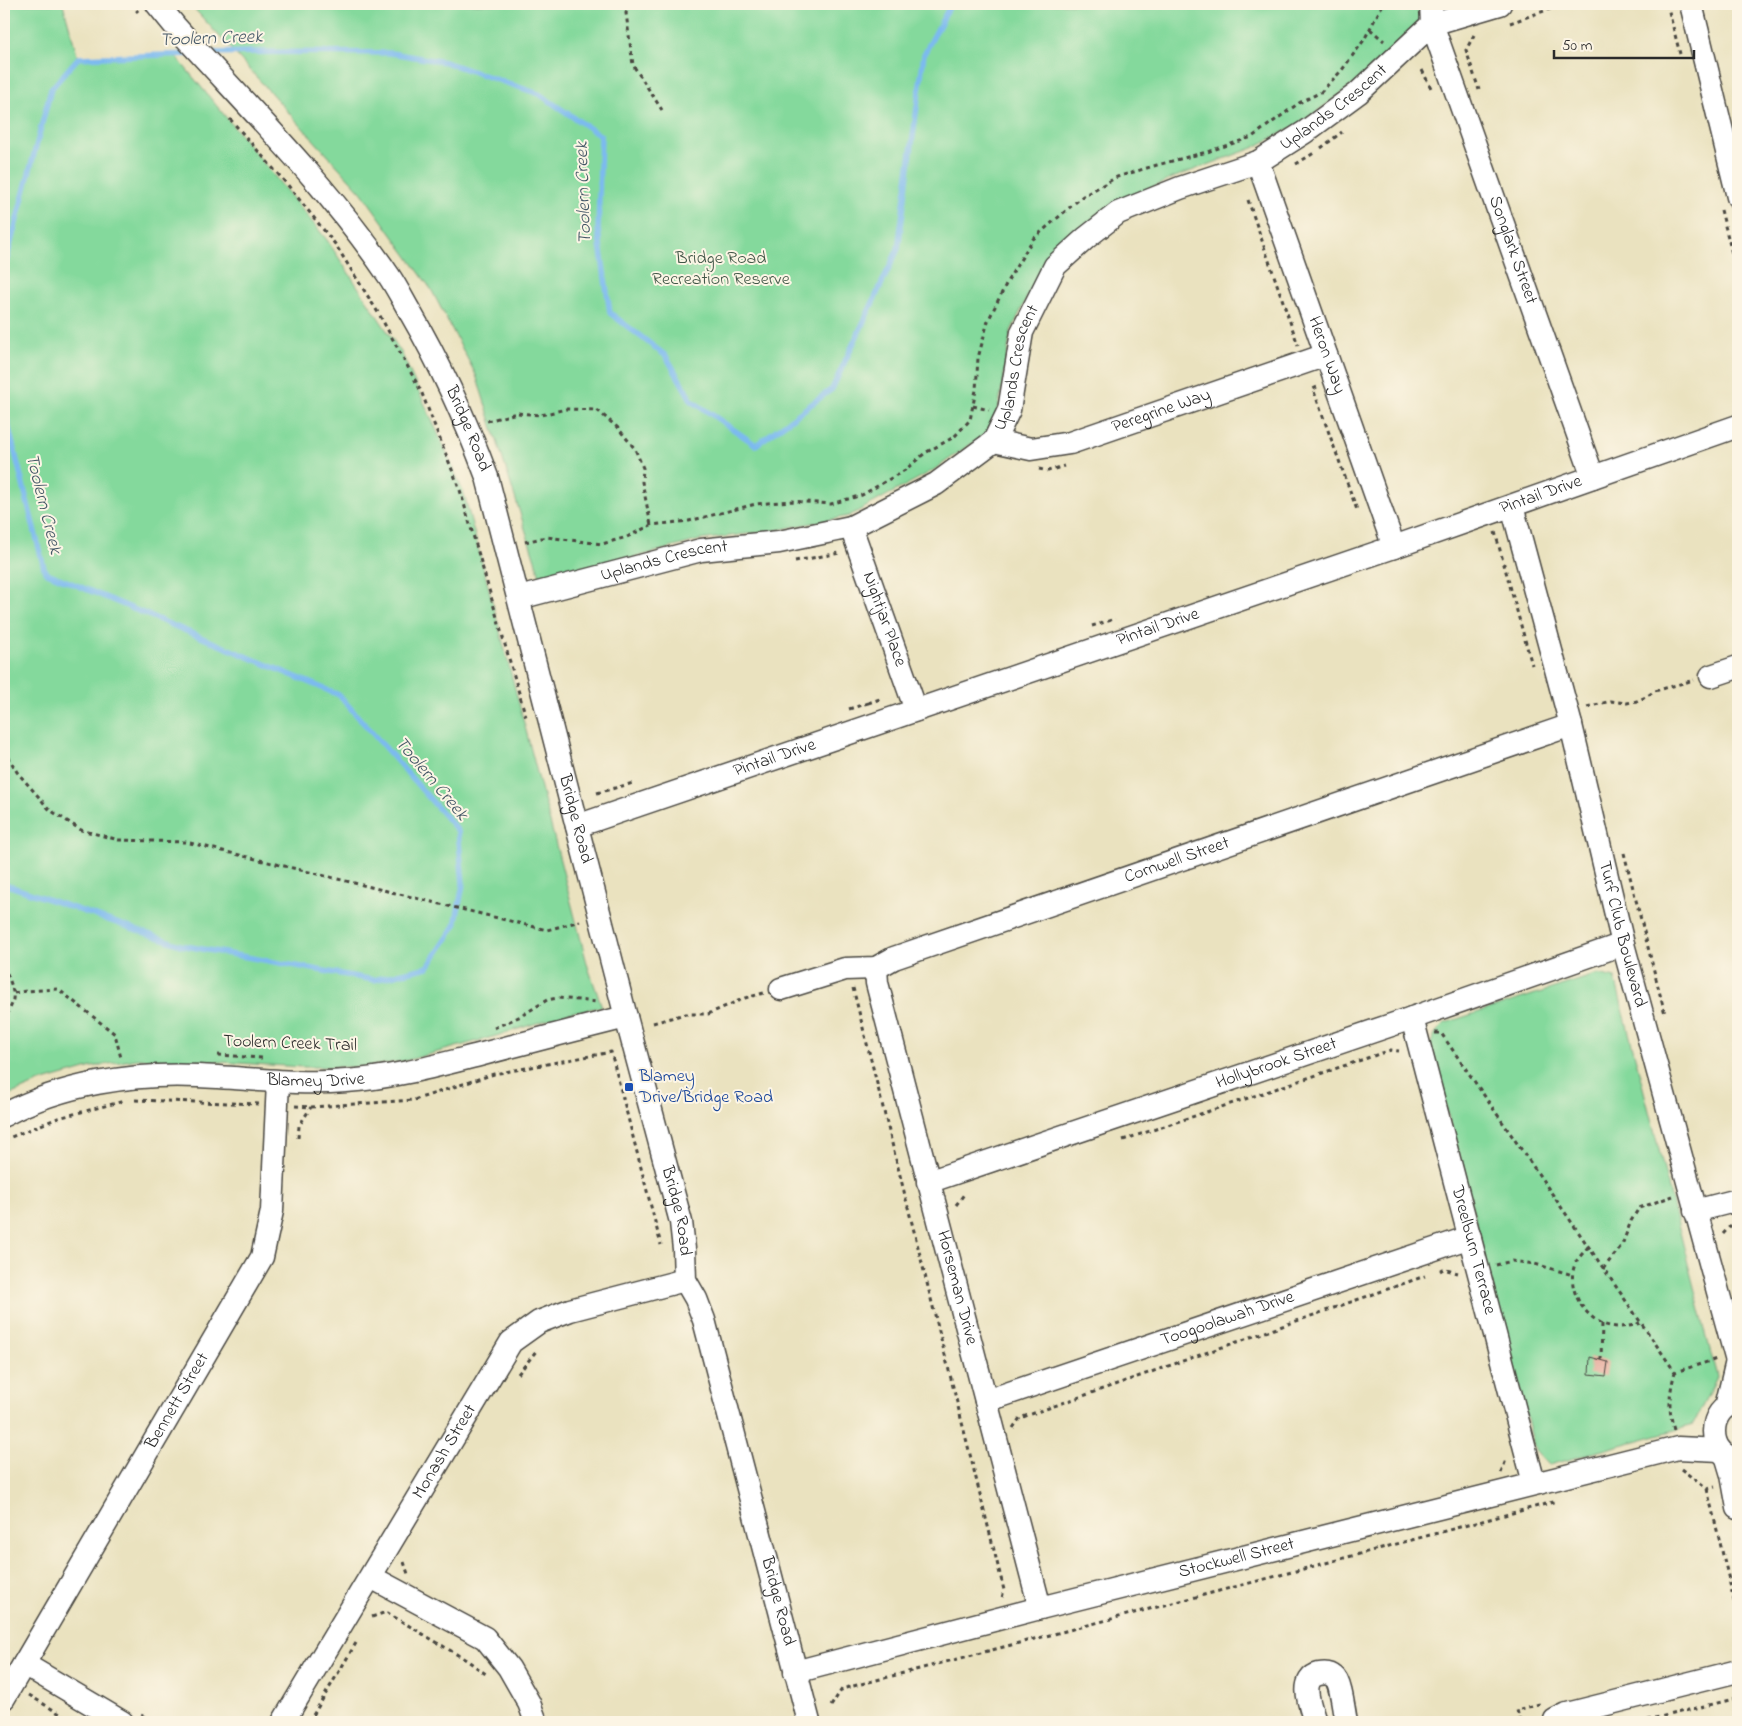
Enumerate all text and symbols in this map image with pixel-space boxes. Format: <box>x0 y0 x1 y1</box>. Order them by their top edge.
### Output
water label: Toolern Creek <box>159 24 263 54</box>
scale bar <box>1554 28 1694 60</box>
text: 50 m <box>1562 35 1593 57</box>
street label: Uplands Crescent <box>1275 58 1394 158</box>
water label: Toolern Creek <box>569 141 599 245</box>
street label: Songlark Street <box>1481 192 1544 308</box>
park label: Bridge Road Recreation Reserve <box>652 246 791 293</box>
street label: Uplands Crescent <box>988 300 1046 435</box>
street label: Heron Way <box>1301 313 1352 398</box>
street label: Bridge Road <box>437 381 497 476</box>
street label: Peregrine Way <box>1108 383 1214 441</box>
water label: Toolern Creek <box>17 451 69 558</box>
street label: Pintail Drive <box>1496 469 1586 522</box>
street label: Uplands Crescent <box>598 534 729 589</box>
street label: Nightjar Place <box>855 568 913 671</box>
street label: Pintail Drive <box>1113 601 1204 654</box>
water label: Toolern Creek <box>388 731 475 828</box>
street label: Pintail Drive <box>730 732 820 785</box>
street label: Bridge Road <box>551 771 599 866</box>
street label: Cornwell Street <box>1121 830 1233 891</box>
street label: Turf Club Boulevard <box>1591 858 1653 1010</box>
street label: Toolern Creek Trail <box>223 1029 357 1059</box>
street label: Hollybrook Street <box>1212 1031 1341 1097</box>
place label: Blamey Drive/Bridge Road <box>638 1064 773 1112</box>
street label: Blamey Drive <box>265 1066 367 1095</box>
marker: Blamey Drive/Bridge Road <box>623 1081 635 1093</box>
street label: Bridge Road <box>653 1162 697 1256</box>
street label: Dreelburn Terrace <box>1443 1182 1502 1318</box>
street label: Horseman Drive <box>929 1228 984 1349</box>
street label: Toogoolawah Drive <box>1157 1284 1299 1354</box>
street label: Bennett Street <box>139 1348 216 1455</box>
street label: Monash Street <box>406 1399 484 1504</box>
street label: Stockwell Street <box>1176 1532 1297 1586</box>
street label: Bridge Road <box>753 1553 802 1649</box>

